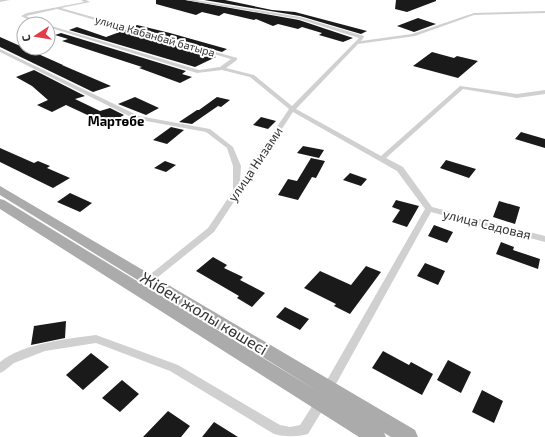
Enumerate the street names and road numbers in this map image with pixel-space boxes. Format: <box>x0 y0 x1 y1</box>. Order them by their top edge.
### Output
street label: улица Кабанбай батыра <box>93 12 217 60</box>
street label: улица Низами <box>224 124 286 204</box>
street label: улица Садовая <box>441 205 533 243</box>
street label: Жібек жолы көшесі <box>137 267 271 358</box>

